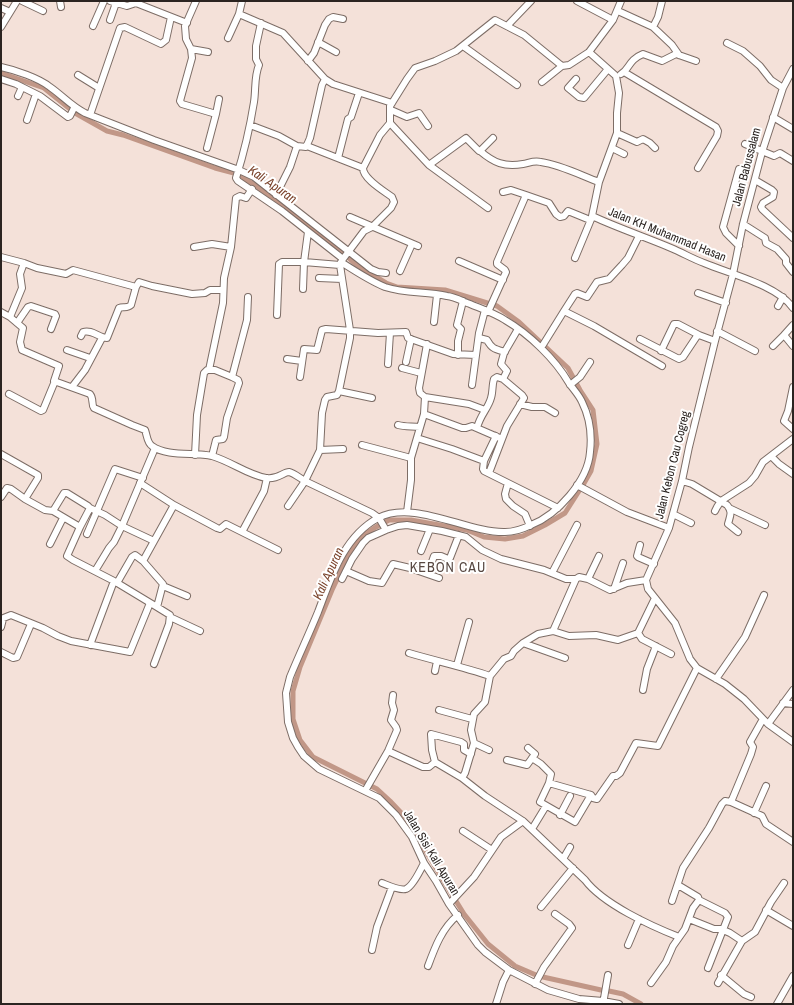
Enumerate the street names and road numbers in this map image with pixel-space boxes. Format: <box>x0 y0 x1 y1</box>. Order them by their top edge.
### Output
street label: Jalan Babussalam <box>730 126 764 208</box>
street label: Jalan KH Muhammad Hasan <box>606 205 728 265</box>
street label: Jalan Kebon Cau Cogreg <box>653 410 693 520</box>
street label: Jalan Sisi Kali Apuran <box>400 808 462 898</box>

